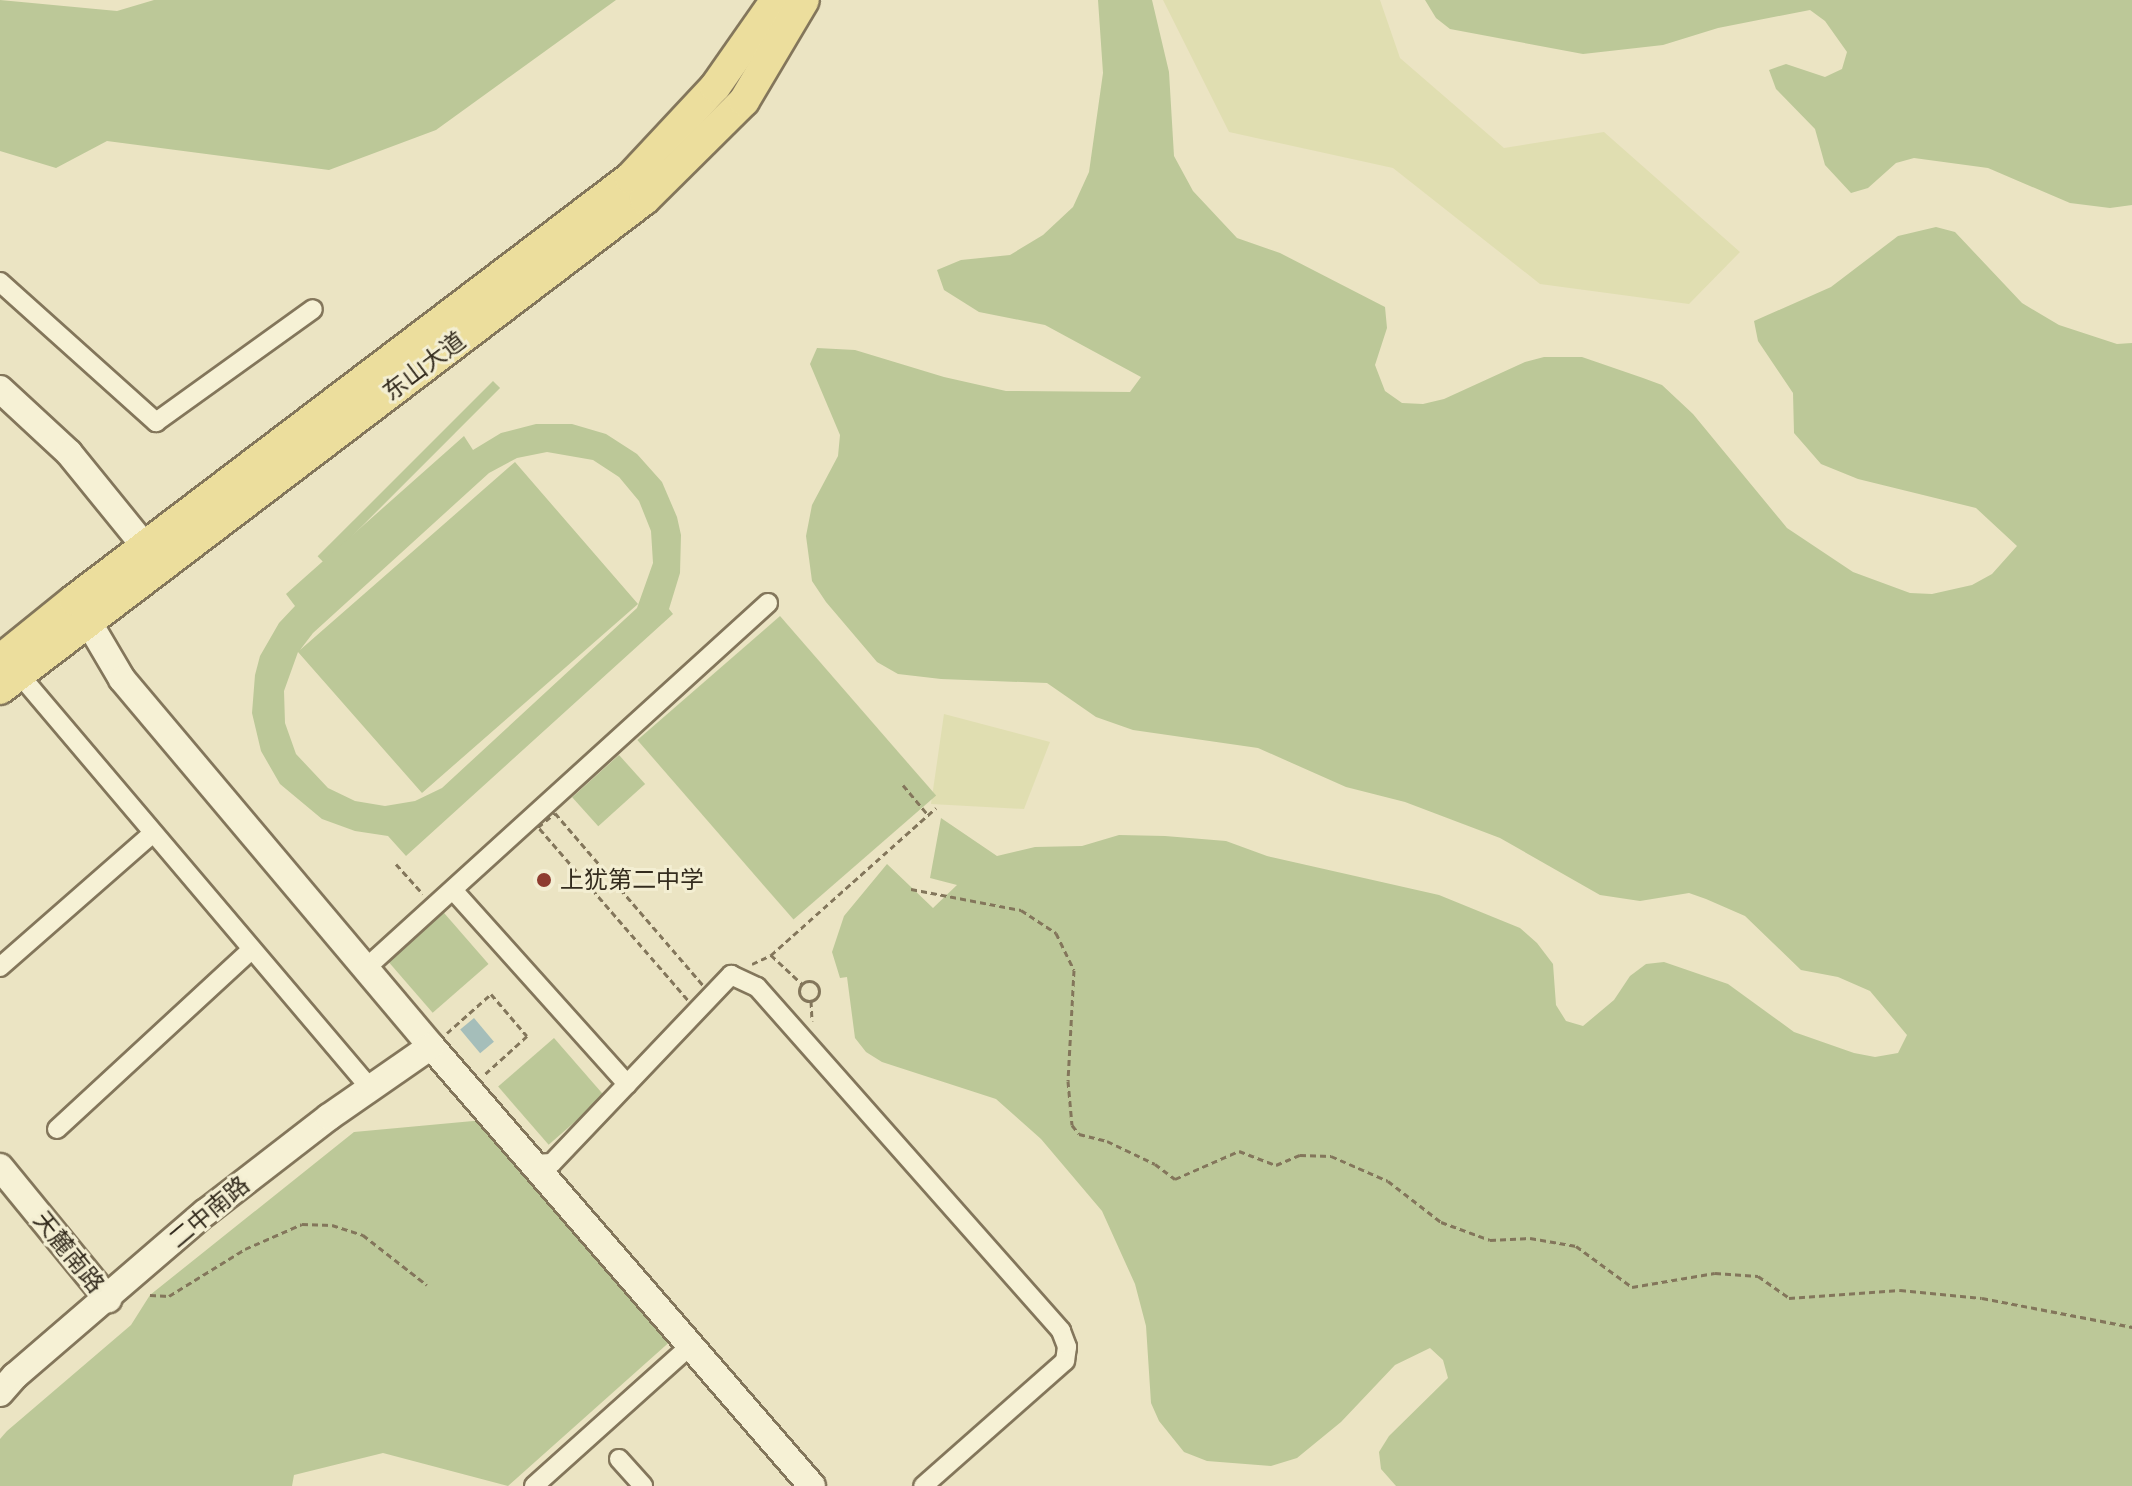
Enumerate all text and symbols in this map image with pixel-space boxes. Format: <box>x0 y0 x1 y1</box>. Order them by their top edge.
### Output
street label: 东山大道 <box>377 326 471 406</box>
place label: 上犹第二中学 <box>560 866 704 894</box>
marker: 上犹第二中学 <box>535 871 553 889</box>
street label: 二中南路 <box>163 1170 255 1254</box>
street label: 天麓南路 <box>28 1206 110 1298</box>

